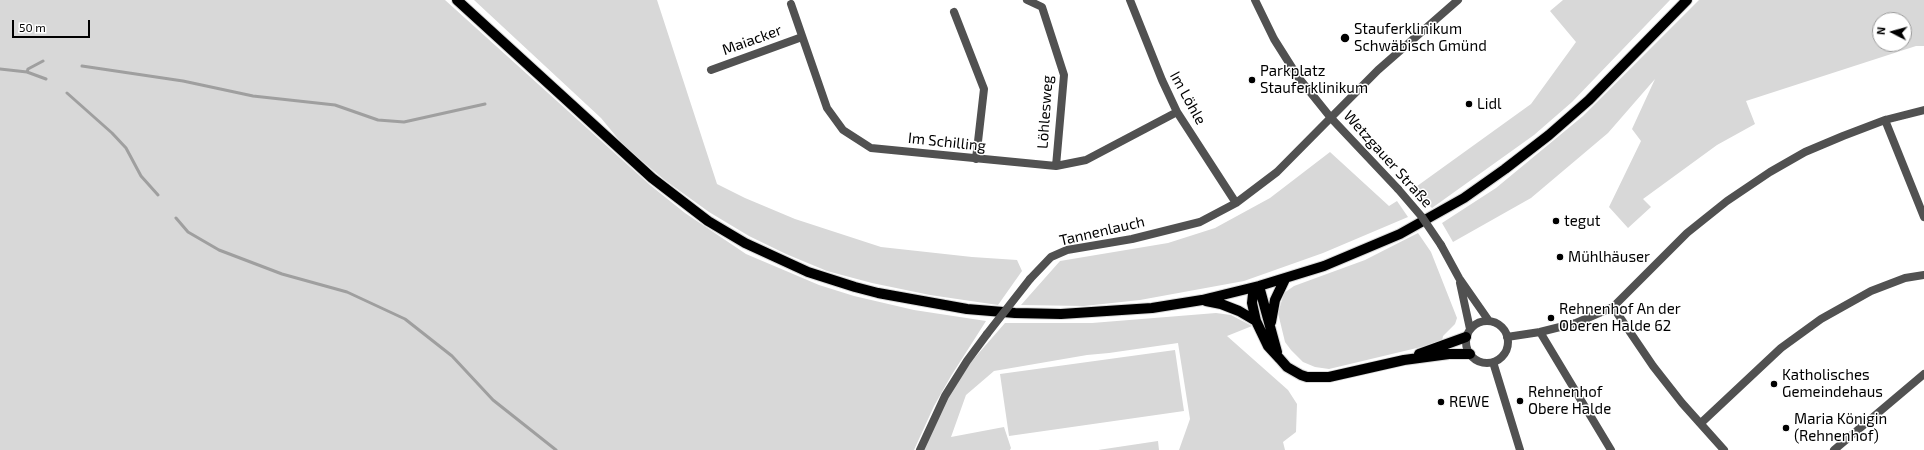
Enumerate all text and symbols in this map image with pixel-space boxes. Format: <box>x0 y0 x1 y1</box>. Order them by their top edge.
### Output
scale bar <box>14 12 92 38</box>
north arrow <box>1872 12 1912 52</box>
text: 50 m <box>19 20 46 34</box>
place label: Stauferklinikum Schwäbisch Gmünd <box>1354 20 1487 55</box>
street label: Maiacker <box>720 21 784 59</box>
text: N <box>1874 26 1887 35</box>
marker: Stauferklinikum Schwäbisch Gmünd <box>1339 32 1351 44</box>
place label: Parkplatz Stauferklinikum <box>1260 62 1368 97</box>
street label: Im Löhle <box>1166 68 1210 128</box>
street label: Löhlesweg <box>1033 75 1057 149</box>
marker: Parkplatz Stauferklinikum <box>1247 75 1257 85</box>
place label: Lidl <box>1477 95 1501 113</box>
marker: Lidl <box>1464 99 1474 109</box>
street label: Wetzgauer Straße <box>1340 107 1436 211</box>
street label: Im Schilling <box>907 129 987 155</box>
street label: Tannenlauch <box>1058 212 1146 250</box>
place label: tegut <box>1564 212 1600 230</box>
marker: tegut <box>1551 216 1561 226</box>
place label: Mühlhäuser <box>1568 248 1650 266</box>
marker: Mühlhäuser <box>1555 252 1565 262</box>
place label: Rehnenhof An der Oberen Halde 62 <box>1559 300 1681 335</box>
marker: Rehnenhof An der Oberen Halde 62 <box>1546 313 1556 323</box>
place label: Katholisches Gemeindehaus <box>1782 366 1883 401</box>
marker: Katholisches Gemeindehaus <box>1769 379 1779 389</box>
place label: Rehnenhof Obere Halde <box>1528 383 1611 418</box>
place label: REWE <box>1449 393 1489 411</box>
marker: Rehnenhof Obere Halde <box>1515 396 1525 406</box>
marker: REWE <box>1436 397 1446 407</box>
place label: Maria Königin (Rehnenhof) <box>1794 410 1887 445</box>
marker: Maria Königin (Rehnenhof) <box>1781 423 1791 433</box>

